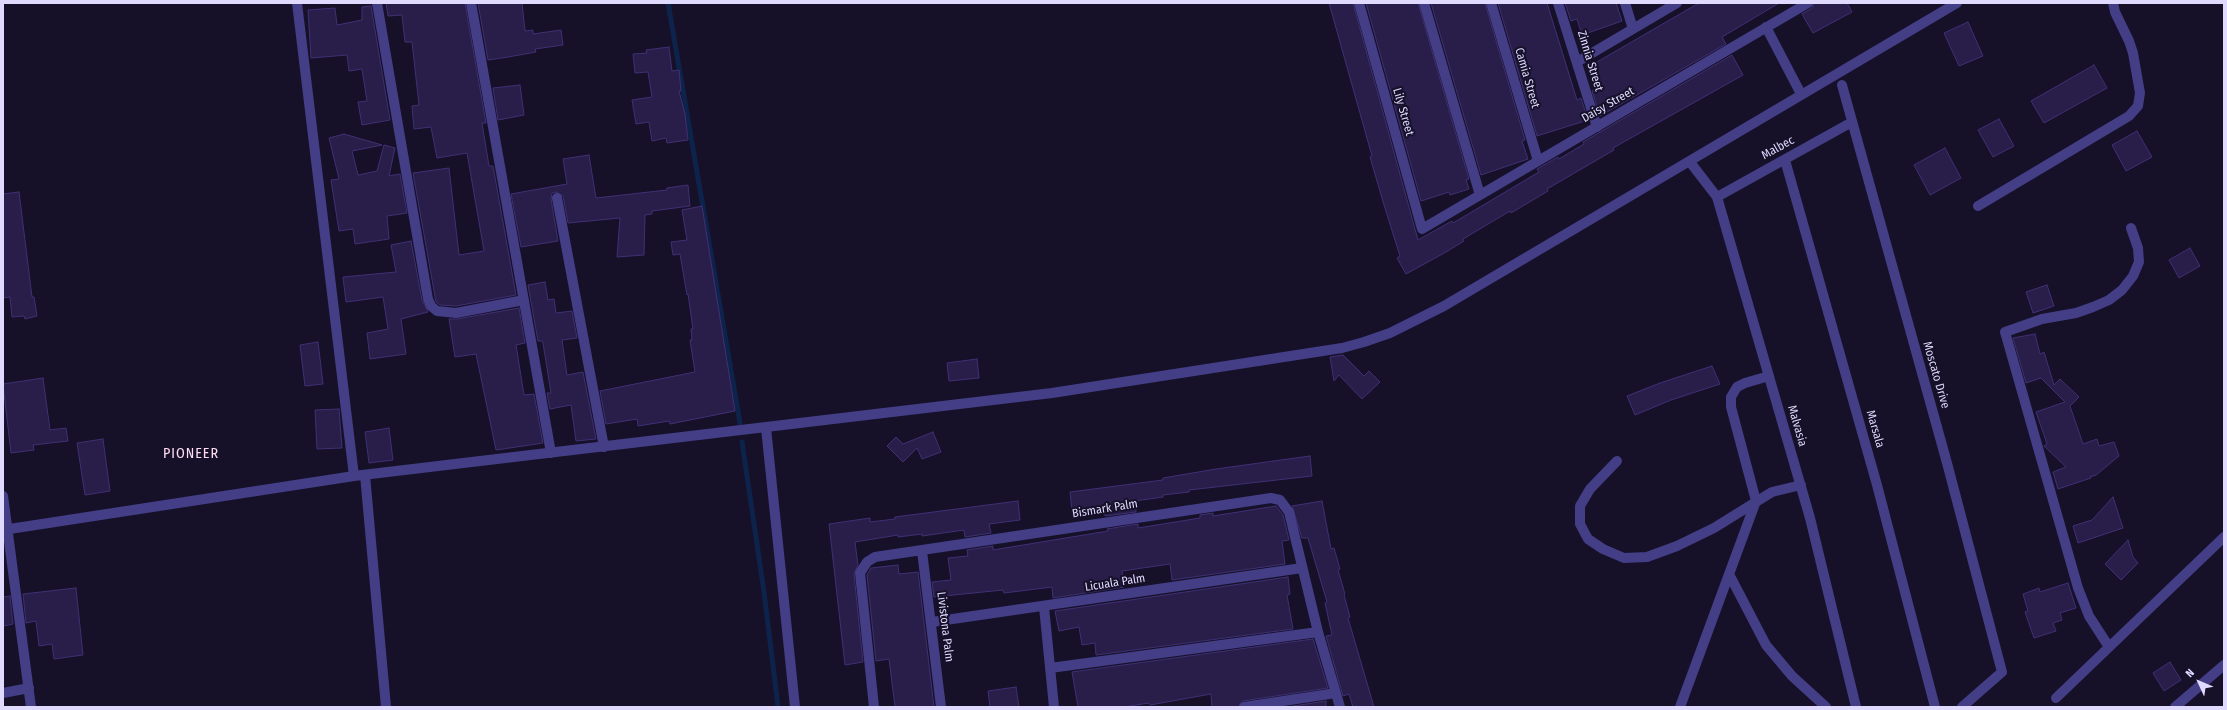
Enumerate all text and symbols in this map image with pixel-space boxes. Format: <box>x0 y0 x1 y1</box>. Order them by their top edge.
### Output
street label: Zinnia Street <box>1574 29 1606 93</box>
street label: Camia Street <box>1511 46 1543 110</box>
street label: Daisy Street <box>1579 84 1637 126</box>
street label: Lily Street <box>1389 86 1417 138</box>
street label: Malbec <box>1759 133 1797 163</box>
street label: Moscato Drive <box>1920 340 1952 410</box>
street label: Malvasia <box>1784 404 1810 448</box>
street label: Marsala <box>1863 409 1887 449</box>
district label: PIONEER <box>163 446 219 462</box>
street label: Bismark Palm <box>1071 497 1139 521</box>
street label: Licuala Palm <box>1084 571 1146 595</box>
street label: Livistona Palm <box>934 591 956 663</box>
north arrow <box>2179 662 2219 702</box>
text: N <box>2183 666 2197 680</box>

